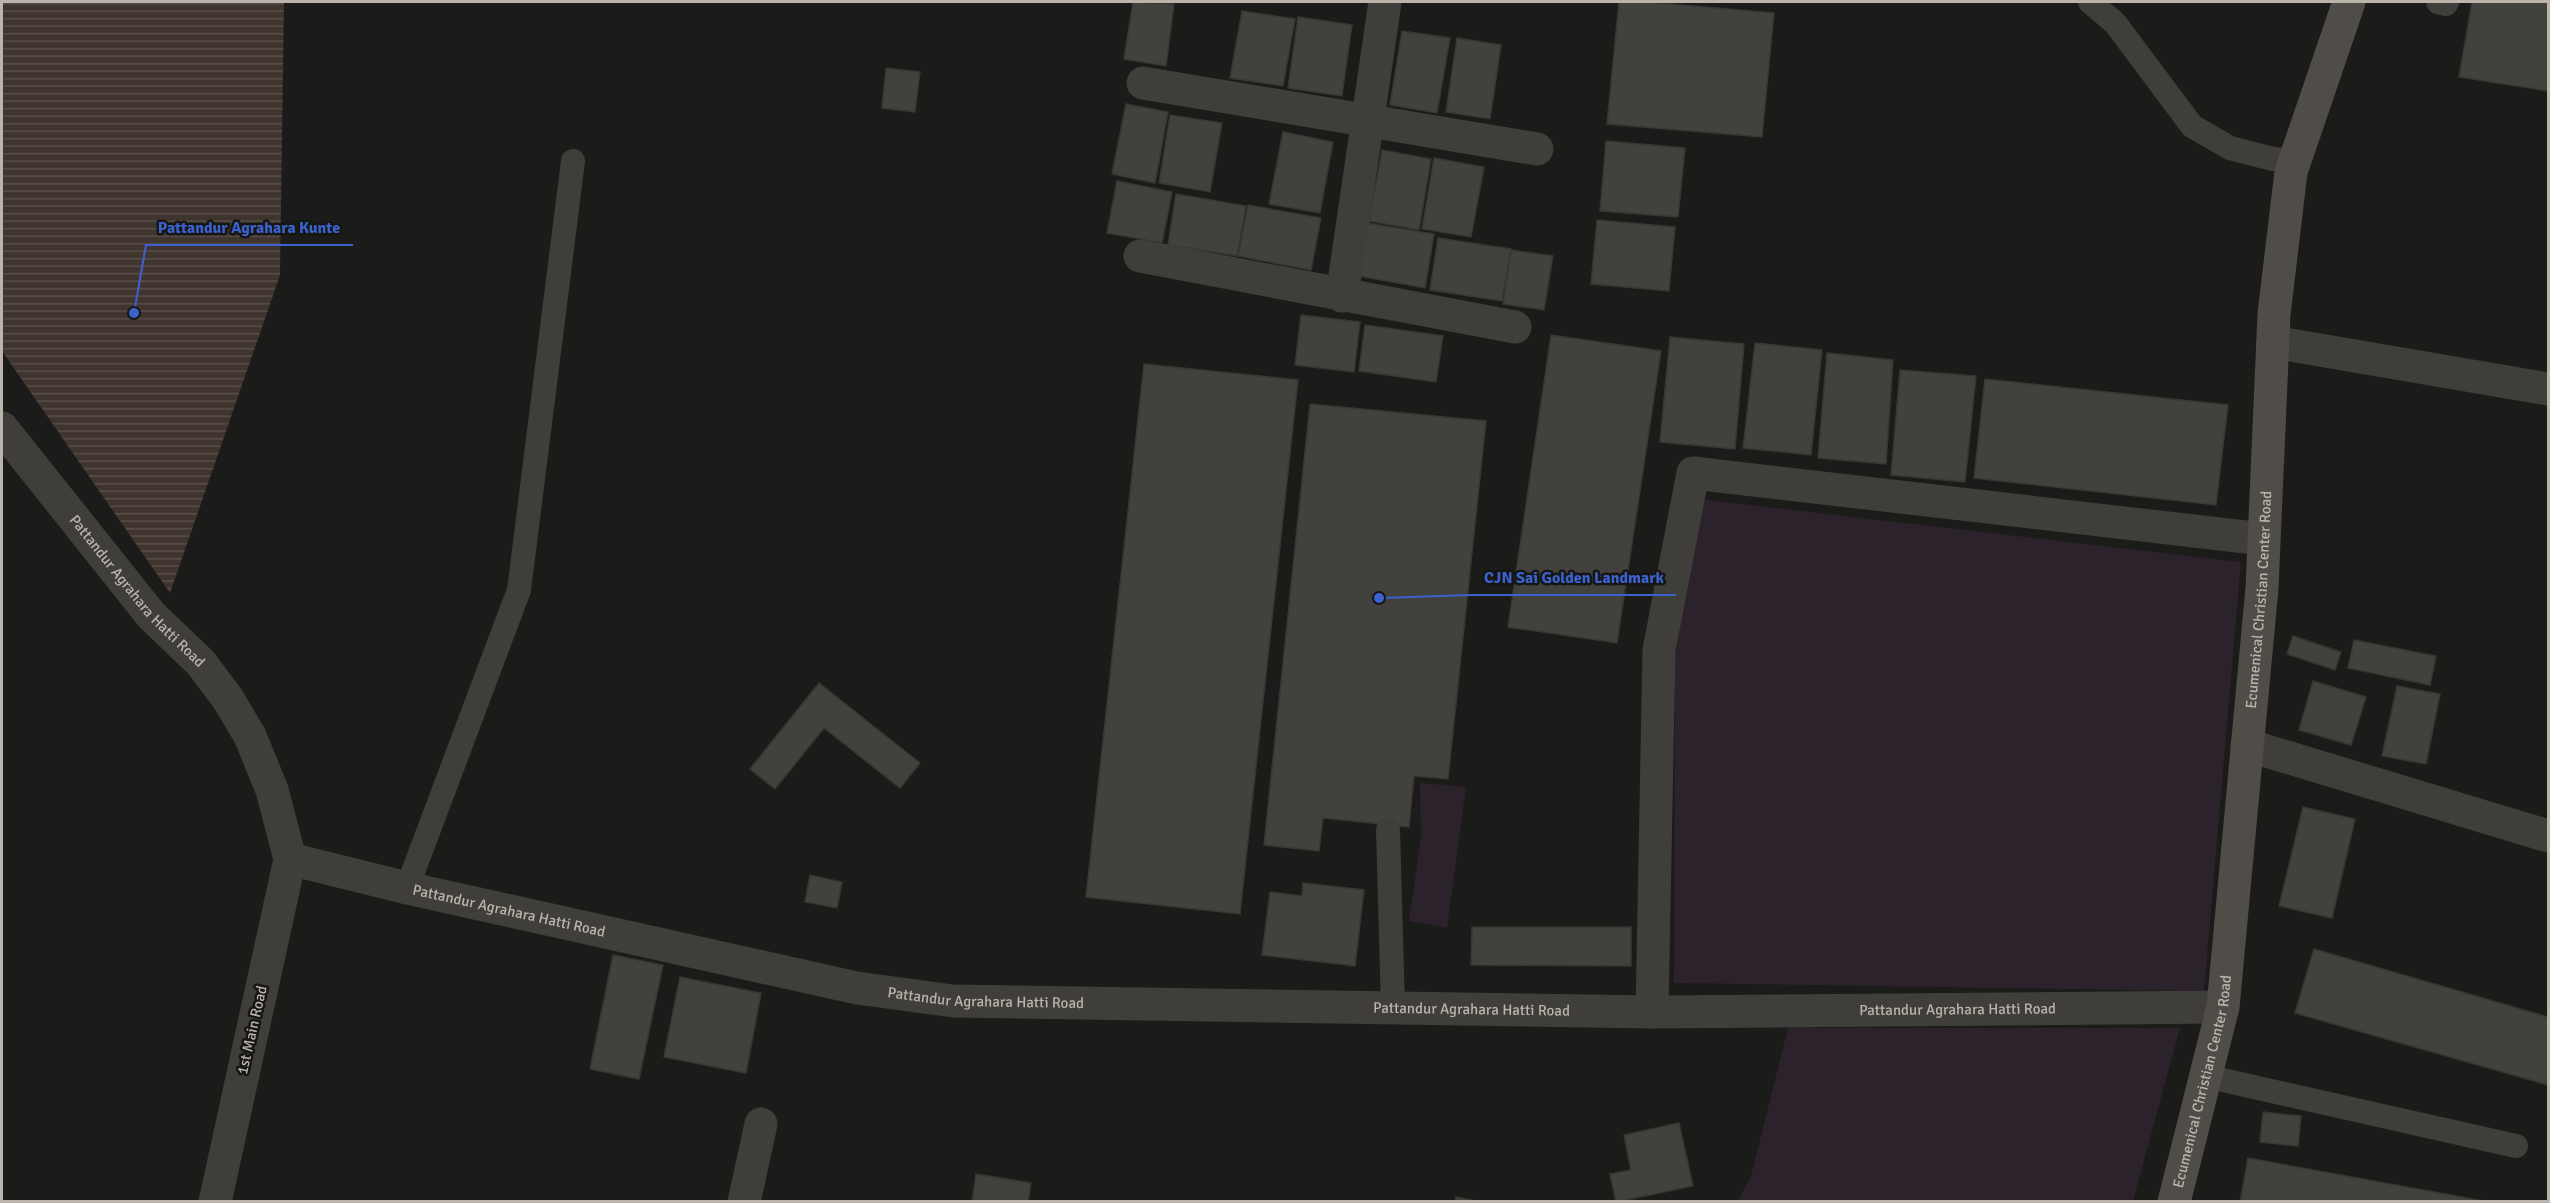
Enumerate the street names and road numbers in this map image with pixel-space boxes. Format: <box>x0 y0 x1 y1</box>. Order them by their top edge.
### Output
street label: Ecumenical Christian Center Road <box>2242 490 2275 709</box>
street label: Pattandur Agrahara Hatti Road <box>66 511 209 671</box>
street label: Pattandur Agrahara Hatti Road <box>411 881 607 941</box>
street label: Ecumenical Christian Center Road <box>2169 974 2235 1190</box>
street label: Pattandur Agrahara Hatti Road <box>887 983 1084 1012</box>
street label: 1st Main Road <box>233 984 271 1076</box>
street label: Pattandur Agrahara Hatti Road <box>1373 999 1570 1020</box>
street label: Pattandur Agrahara Hatti Road <box>1859 999 2056 1019</box>

